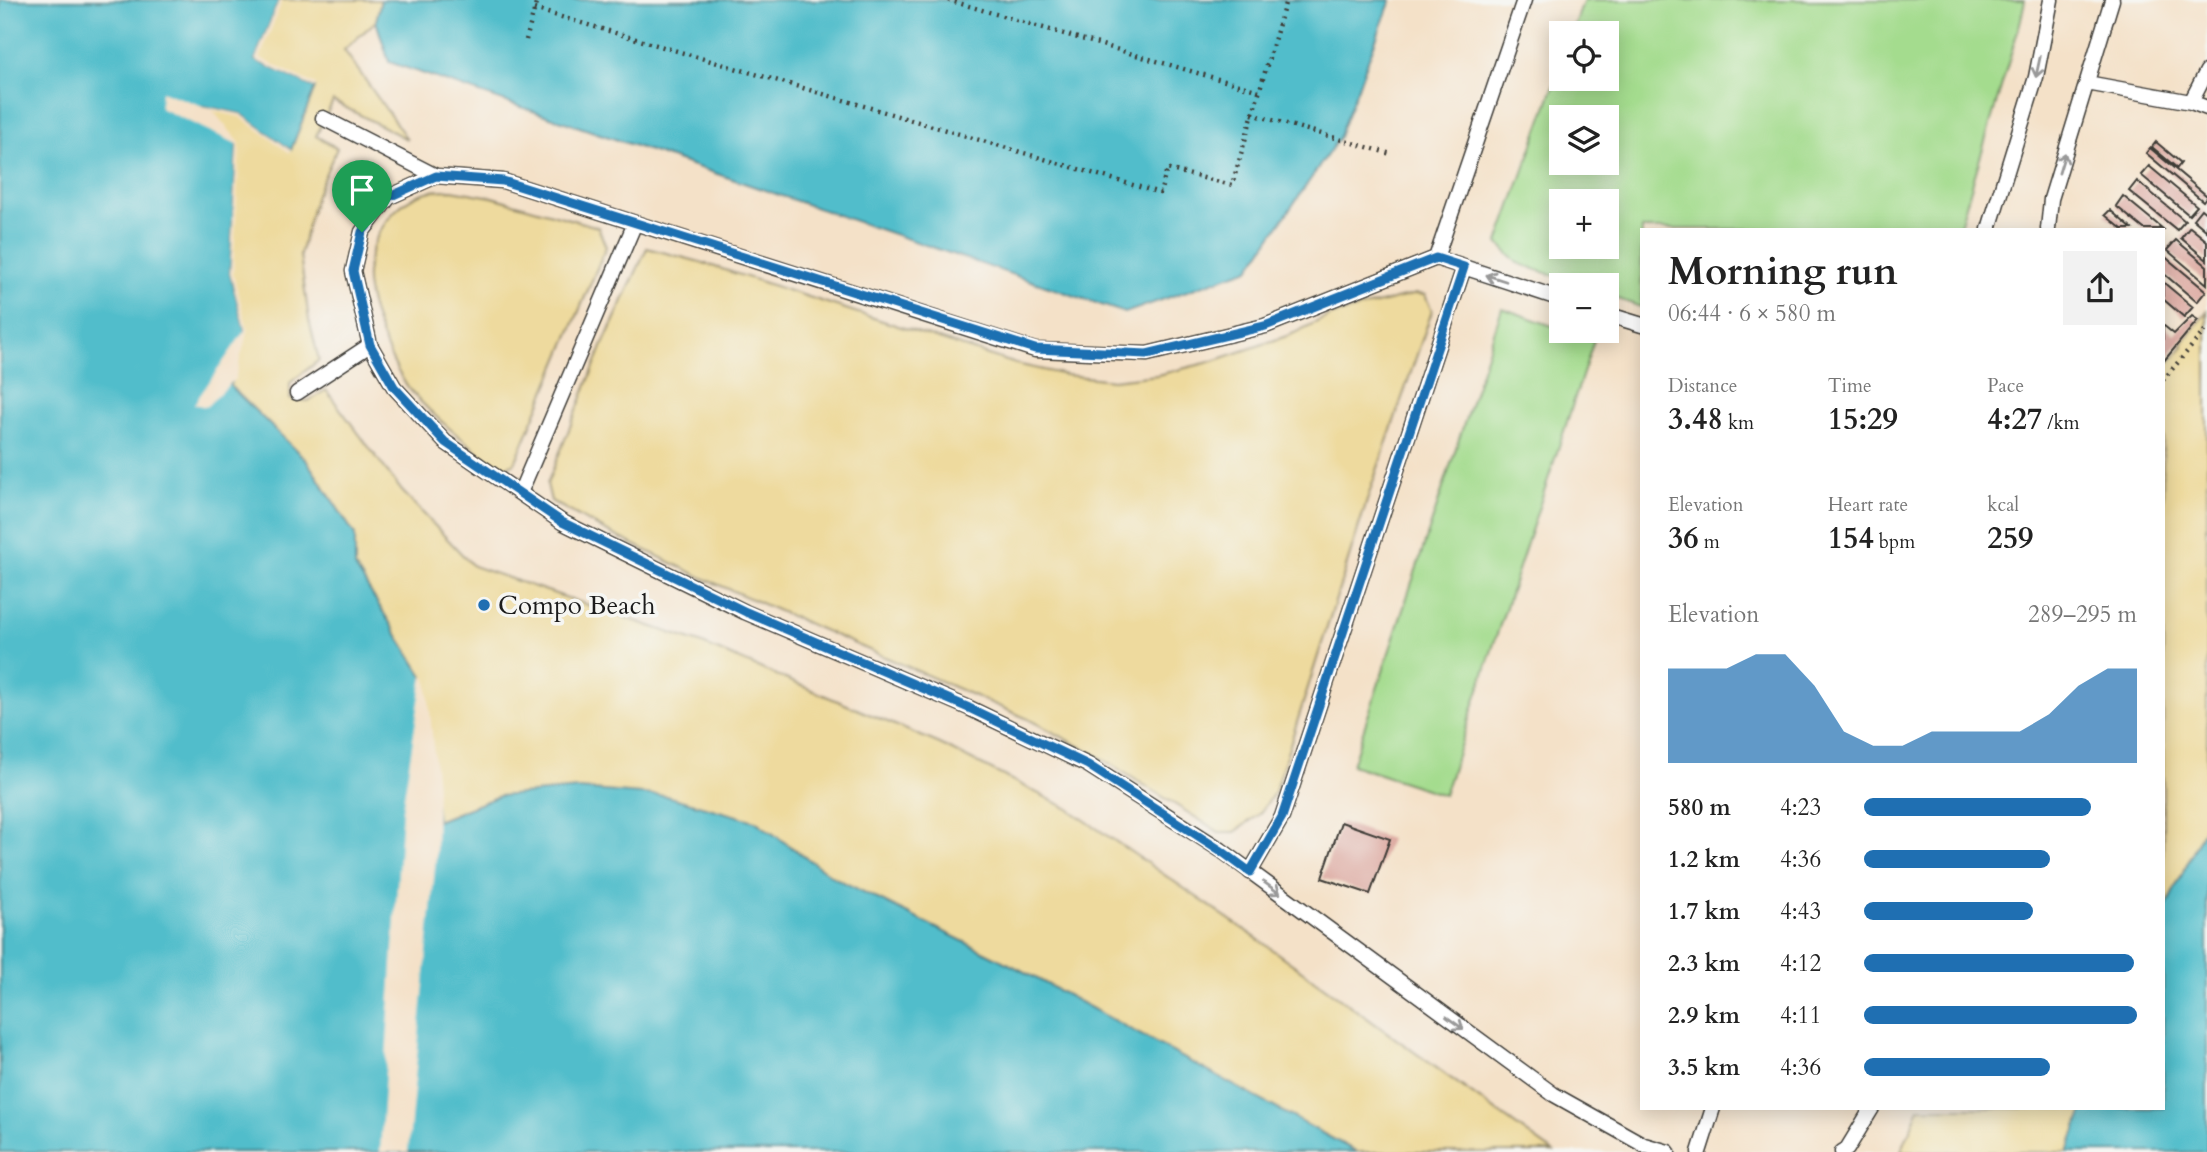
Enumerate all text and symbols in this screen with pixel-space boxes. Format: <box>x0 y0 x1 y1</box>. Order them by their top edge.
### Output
map controls <box>1549 21 1619 343</box>
button: locate <box>1549 21 1619 91</box>
one-way arrow <box>2030 55 2044 78</box>
button: layers <box>1549 105 1619 175</box>
one-way arrow <box>2057 152 2070 174</box>
pin <box>332 160 392 232</box>
icon: arrive <box>343 171 381 209</box>
button: + <box>1549 189 1619 259</box>
text: Morning run <box>1668 246 1898 298</box>
button: share <box>2063 251 2137 325</box>
one-way arrow <box>1485 271 1507 284</box>
button: − <box>1549 273 1619 343</box>
text: 06:44 · 6 × 580 m <box>1668 298 1836 329</box>
text: Distance <box>1668 373 1737 399</box>
text: Time <box>1828 373 1872 399</box>
text: Pace <box>1987 373 2024 399</box>
text: 3.48 <box>1668 399 1723 440</box>
text: 15:29 <box>1828 399 1898 440</box>
text: 4:27 <box>1987 399 2042 440</box>
text: km <box>1723 410 1754 436</box>
text: /km <box>2042 410 2080 436</box>
text: Elevation <box>1668 492 1743 518</box>
text: Heart rate <box>1828 492 1908 518</box>
text: kcal <box>1987 492 2019 518</box>
text: 36 <box>1668 518 1699 559</box>
text: 154 <box>1828 518 1874 559</box>
text: 259 <box>1987 518 2033 559</box>
text: m <box>1699 529 1720 555</box>
text: bpm <box>1874 529 1915 555</box>
place label: Compo Beach <box>498 588 656 623</box>
marker: Compo Beach <box>476 597 492 613</box>
text: Elevation <box>1668 599 1759 630</box>
text: 289–295 m <box>2028 599 2137 630</box>
text: 580 m <box>1668 792 1731 823</box>
text: 4:23 <box>1780 792 1821 823</box>
text: 1.2 km <box>1668 844 1740 875</box>
text: 4:36 <box>1780 844 1821 875</box>
one-way arrow <box>1262 881 1281 895</box>
text: 1.7 km <box>1668 896 1740 927</box>
text: 4:43 <box>1780 896 1821 927</box>
text: 2.3 km <box>1668 948 1740 979</box>
text: 4:12 <box>1780 948 1821 979</box>
text: 2.9 km <box>1668 1000 1740 1031</box>
text: 4:11 <box>1780 1000 1821 1031</box>
one-way arrow <box>1445 1015 1464 1030</box>
text: 3.5 km <box>1668 1052 1740 1083</box>
text: 4:36 <box>1780 1052 1821 1083</box>

